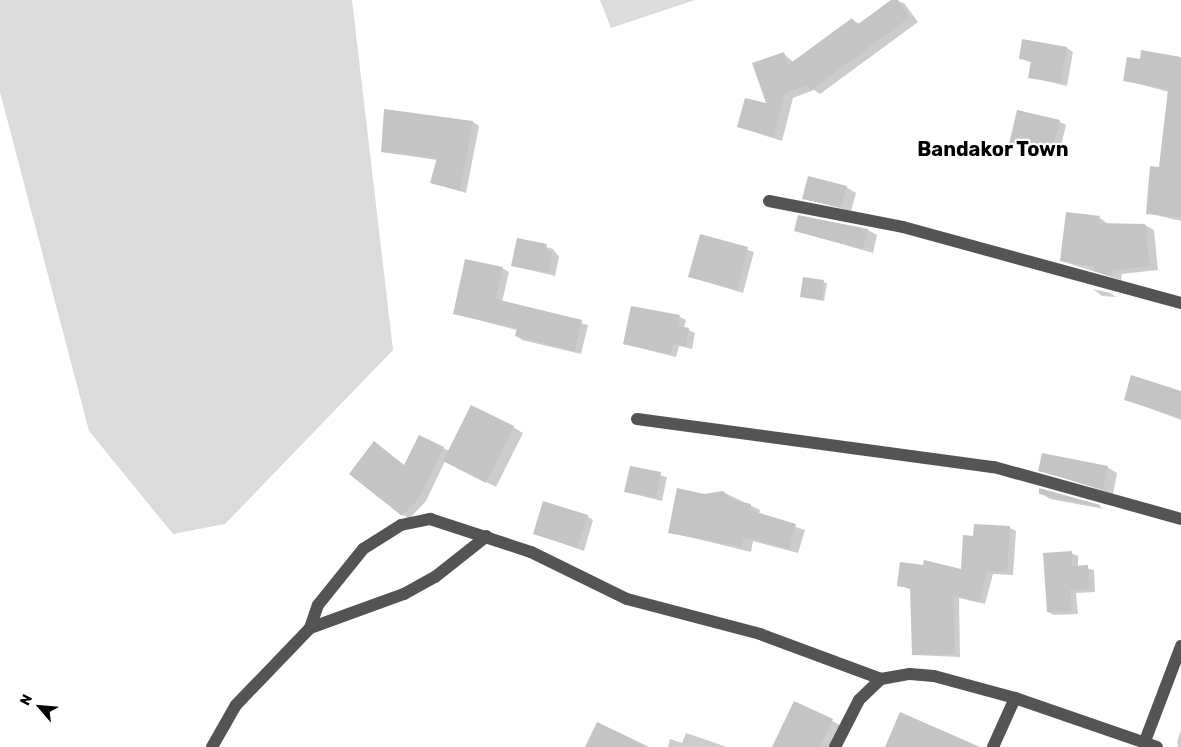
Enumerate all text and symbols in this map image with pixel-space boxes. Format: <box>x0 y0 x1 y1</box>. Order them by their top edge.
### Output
district label: Bandakor Town <box>917 137 1069 161</box>
north arrow <box>15 682 65 732</box>
text: N <box>16 692 36 708</box>

